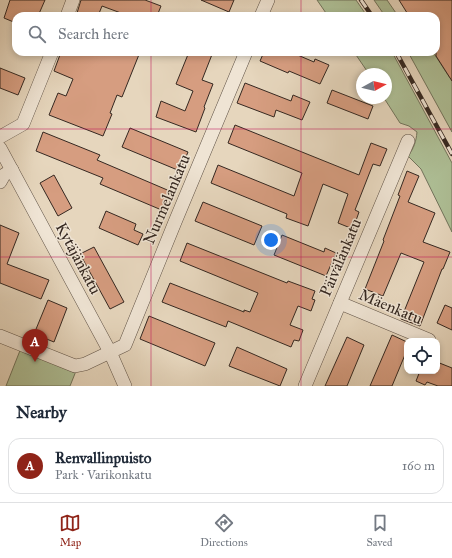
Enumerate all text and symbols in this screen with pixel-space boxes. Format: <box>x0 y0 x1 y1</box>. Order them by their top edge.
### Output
search box <box>12 12 440 56</box>
icon: search <box>26 23 48 45</box>
text: Search here <box>58 25 129 43</box>
north arrow <box>356 68 392 104</box>
street label: Nurmelankatu <box>139 151 194 247</box>
street label: Päivälänkatu <box>316 215 366 299</box>
street label: Kytäjänkatu <box>52 219 106 298</box>
your location <box>261 230 281 250</box>
street label: Mäenkatu <box>356 285 426 328</box>
pin: A <box>22 329 48 362</box>
map controls <box>404 338 440 374</box>
button: locate <box>404 338 440 374</box>
text: Nearby <box>16 402 67 423</box>
text: Renvallinpuisto <box>55 449 152 467</box>
text: A <box>26 458 34 474</box>
text: 160 m <box>402 458 435 474</box>
text: Park · Varikonkatu <box>55 467 152 483</box>
tab: Map <box>59 512 81 549</box>
tab: Directions <box>200 512 248 549</box>
tab: Saved <box>366 512 393 549</box>

